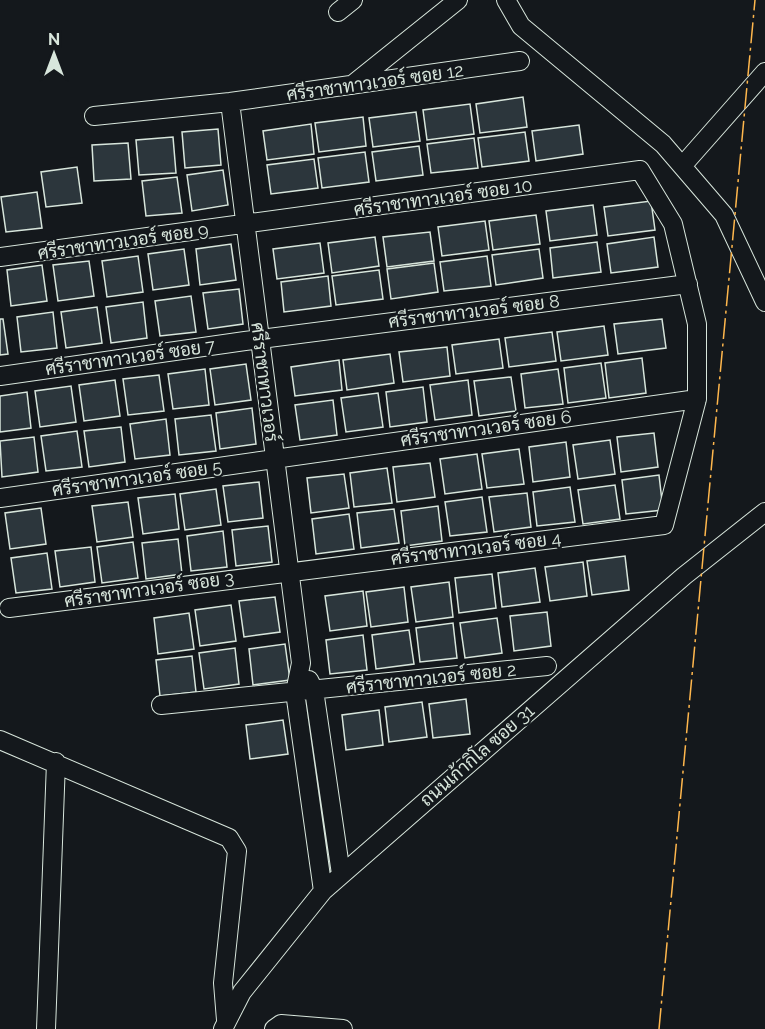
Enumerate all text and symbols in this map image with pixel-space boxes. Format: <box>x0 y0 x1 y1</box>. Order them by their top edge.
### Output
north arrow <box>24 24 84 84</box>
text: N <box>48 30 60 49</box>
street label: ศรีราชาทาวเวอร์ ซอย 12 <box>285 57 465 105</box>
street label: ศรีราชาทาวเวอร์ ซอย 10 <box>352 172 534 220</box>
street label: ศรีราชาทาวเวอร์ ซอย 9 <box>36 217 210 263</box>
street label: ศรีราชาทาวเวอร์ ซอย 8 <box>387 288 561 332</box>
street label: ศรีราชาทาวเวอร์ <box>247 321 285 443</box>
street label: ศรีราชาทาวเวอร์ ซอย 7 <box>43 333 217 379</box>
street label: ศรีราชาทาวเวอร์ ซอย 6 <box>399 404 573 450</box>
street label: ศรีราชาทาวเวอร์ ซอย 5 <box>50 454 224 500</box>
street label: ศรีราชาทาวเวอร์ ซอย 4 <box>389 525 563 569</box>
street label: ศรีราชาทาวเวอร์ ซอย 3 <box>62 565 235 611</box>
street label: ศรีราชาทาวเวอร์ ซอย 2 <box>345 657 517 697</box>
street label: ถนนเก้ากิโล ซอย 31 <box>414 698 539 810</box>

